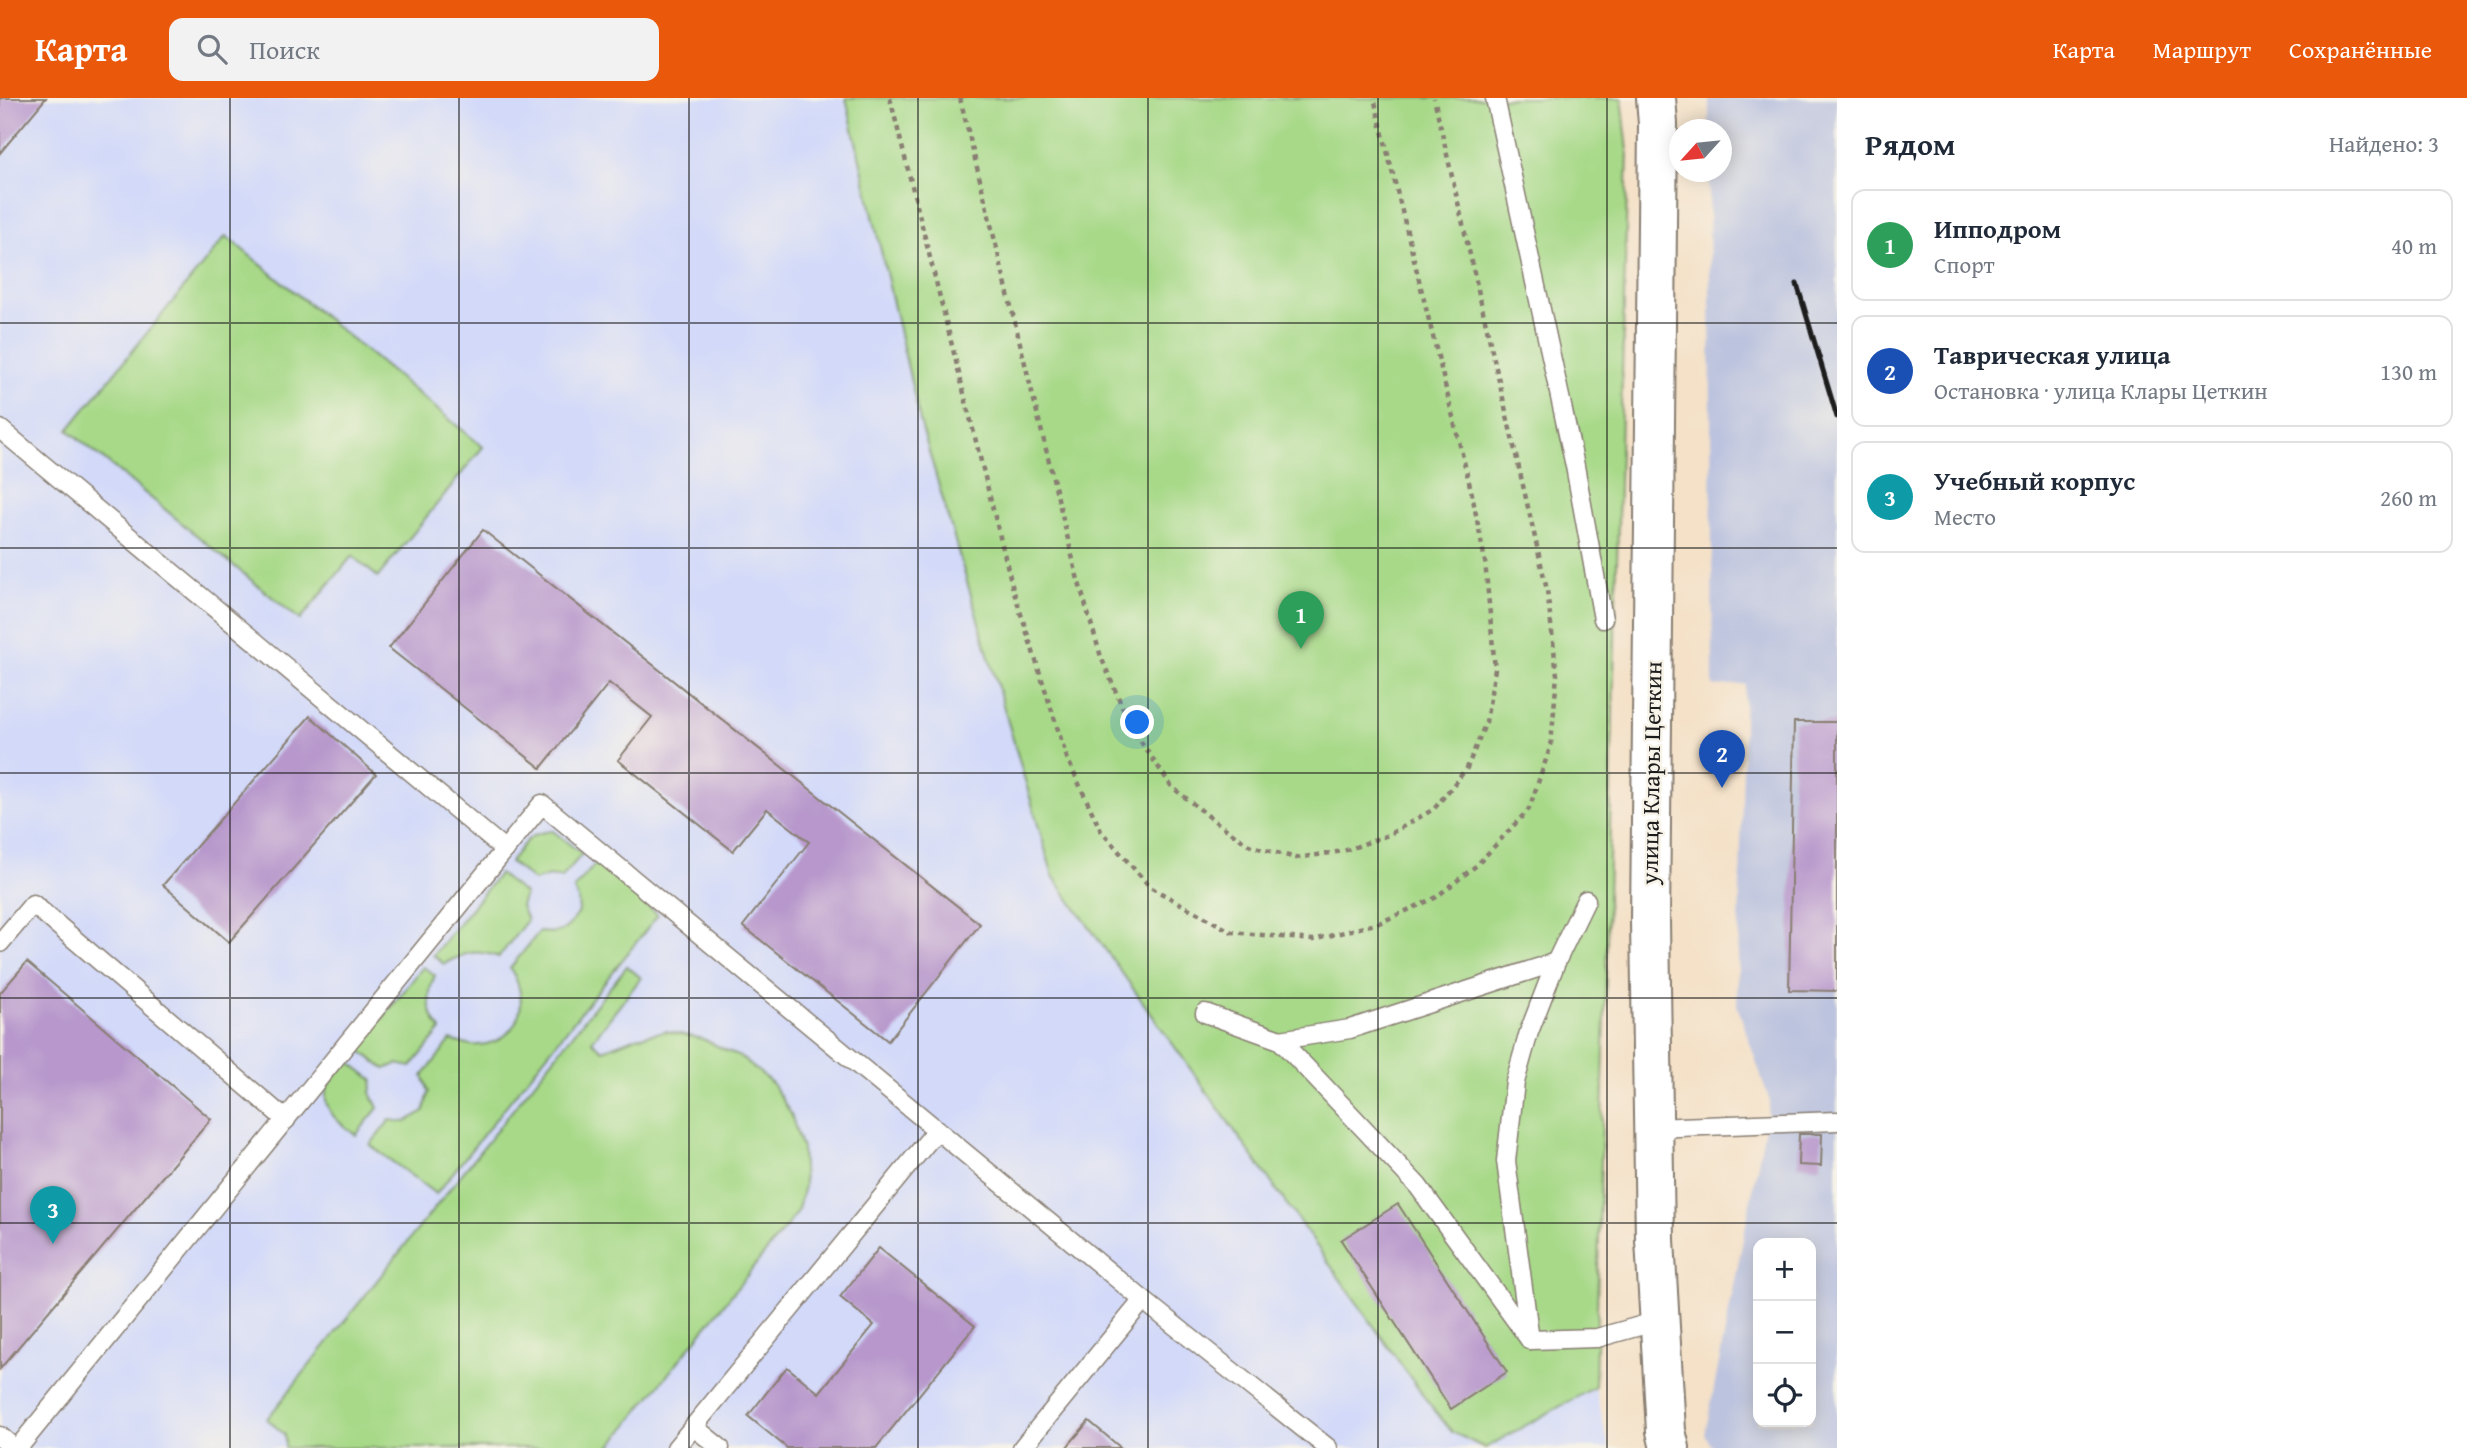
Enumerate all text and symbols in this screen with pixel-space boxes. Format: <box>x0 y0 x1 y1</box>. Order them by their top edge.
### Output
search box <box>169 18 659 81</box>
text: Карта <box>35 25 127 73</box>
icon: search <box>193 30 231 68</box>
text: Поиск <box>249 30 320 69</box>
text: Карта <box>2053 32 2115 67</box>
text: Маршрут <box>2153 32 2251 67</box>
text: Сохранённые <box>2289 32 2432 67</box>
north arrow <box>1669 119 1732 182</box>
text: Рядом <box>1865 122 1956 166</box>
text: Найдено: 3 <box>2329 127 2439 160</box>
text: Ипподром <box>1934 209 2061 248</box>
text: 1 <box>1884 229 1896 262</box>
text: 40 m <box>2391 229 2437 262</box>
text: Спорт <box>1934 248 1995 281</box>
text: Таврическая улица <box>1934 335 2171 374</box>
text: 2 <box>1884 355 1896 388</box>
text: 130 m <box>2380 355 2437 388</box>
text: Остановка · улица Клары Цеткин <box>1934 374 2268 407</box>
text: Учебный корпус <box>1934 461 2135 500</box>
text: 3 <box>1884 481 1896 514</box>
text: 260 m <box>2380 481 2437 514</box>
text: Место <box>1934 500 1996 533</box>
pin: 1 <box>1278 591 1324 649</box>
street label: улица Клары Цеткин <box>1632 661 1670 886</box>
your location <box>1120 705 1154 739</box>
pin: 2 <box>1699 730 1745 788</box>
pin: 3 <box>30 1186 76 1244</box>
map controls <box>1753 1238 1816 1427</box>
button: + <box>1753 1238 1816 1301</box>
button: − <box>1753 1301 1816 1364</box>
button: locate <box>1753 1364 1816 1427</box>

